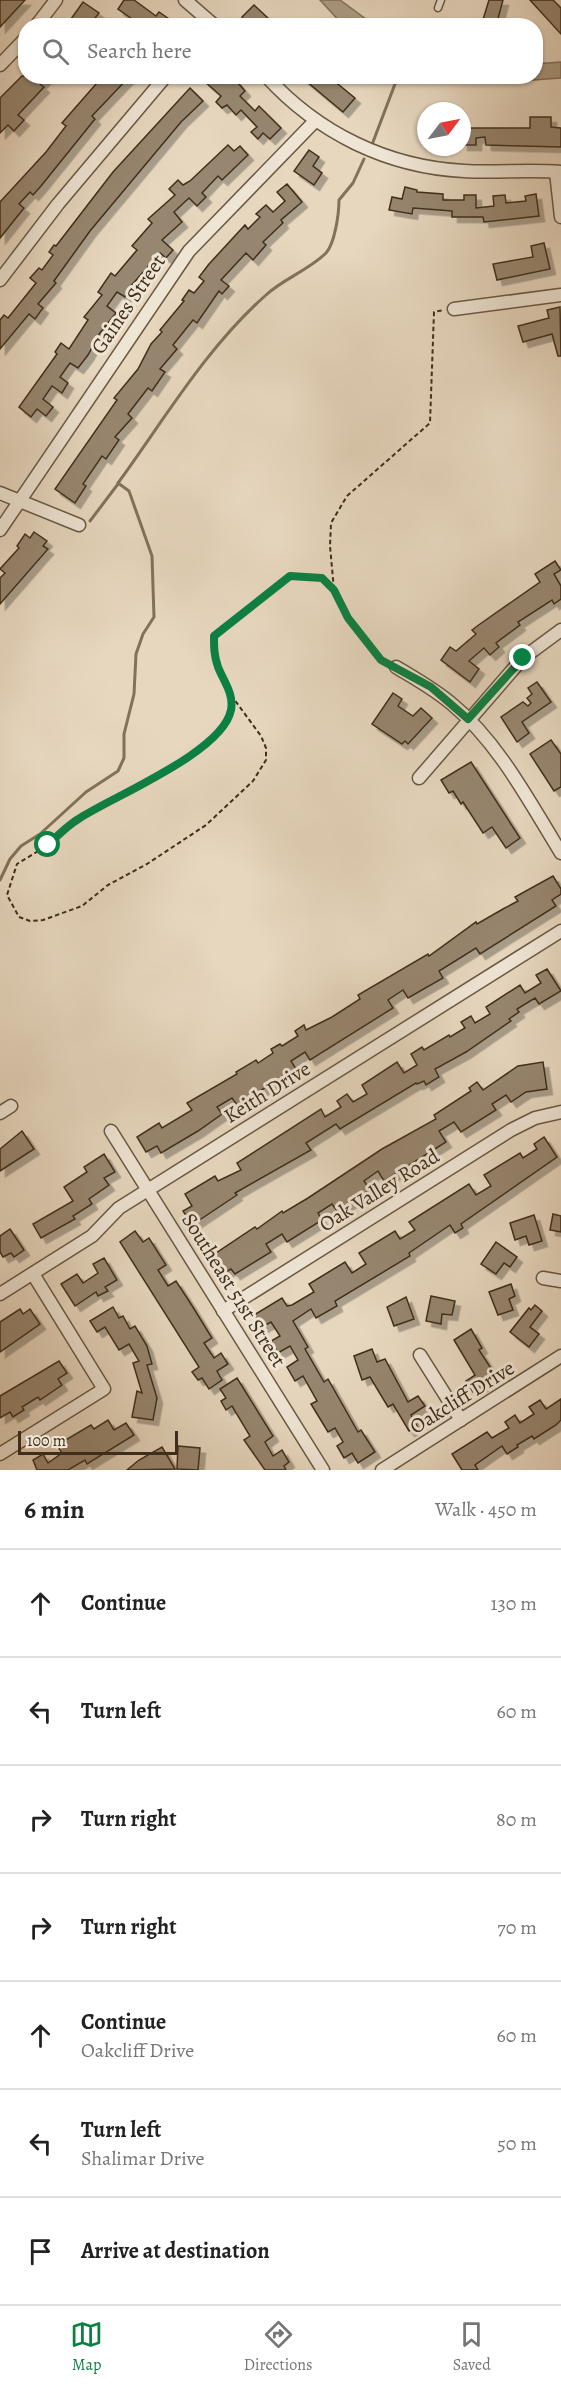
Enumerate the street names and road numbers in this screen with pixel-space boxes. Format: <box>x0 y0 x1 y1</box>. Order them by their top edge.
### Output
street label: Gaines Street <box>84 249 172 359</box>
street label: Keith Drive <box>218 1054 316 1130</box>
street label: Oak Valley Road <box>314 1142 445 1238</box>
street label: Southeast 51st Street <box>175 1208 293 1372</box>
street label: Oakcliff Drive <box>404 1354 520 1440</box>

